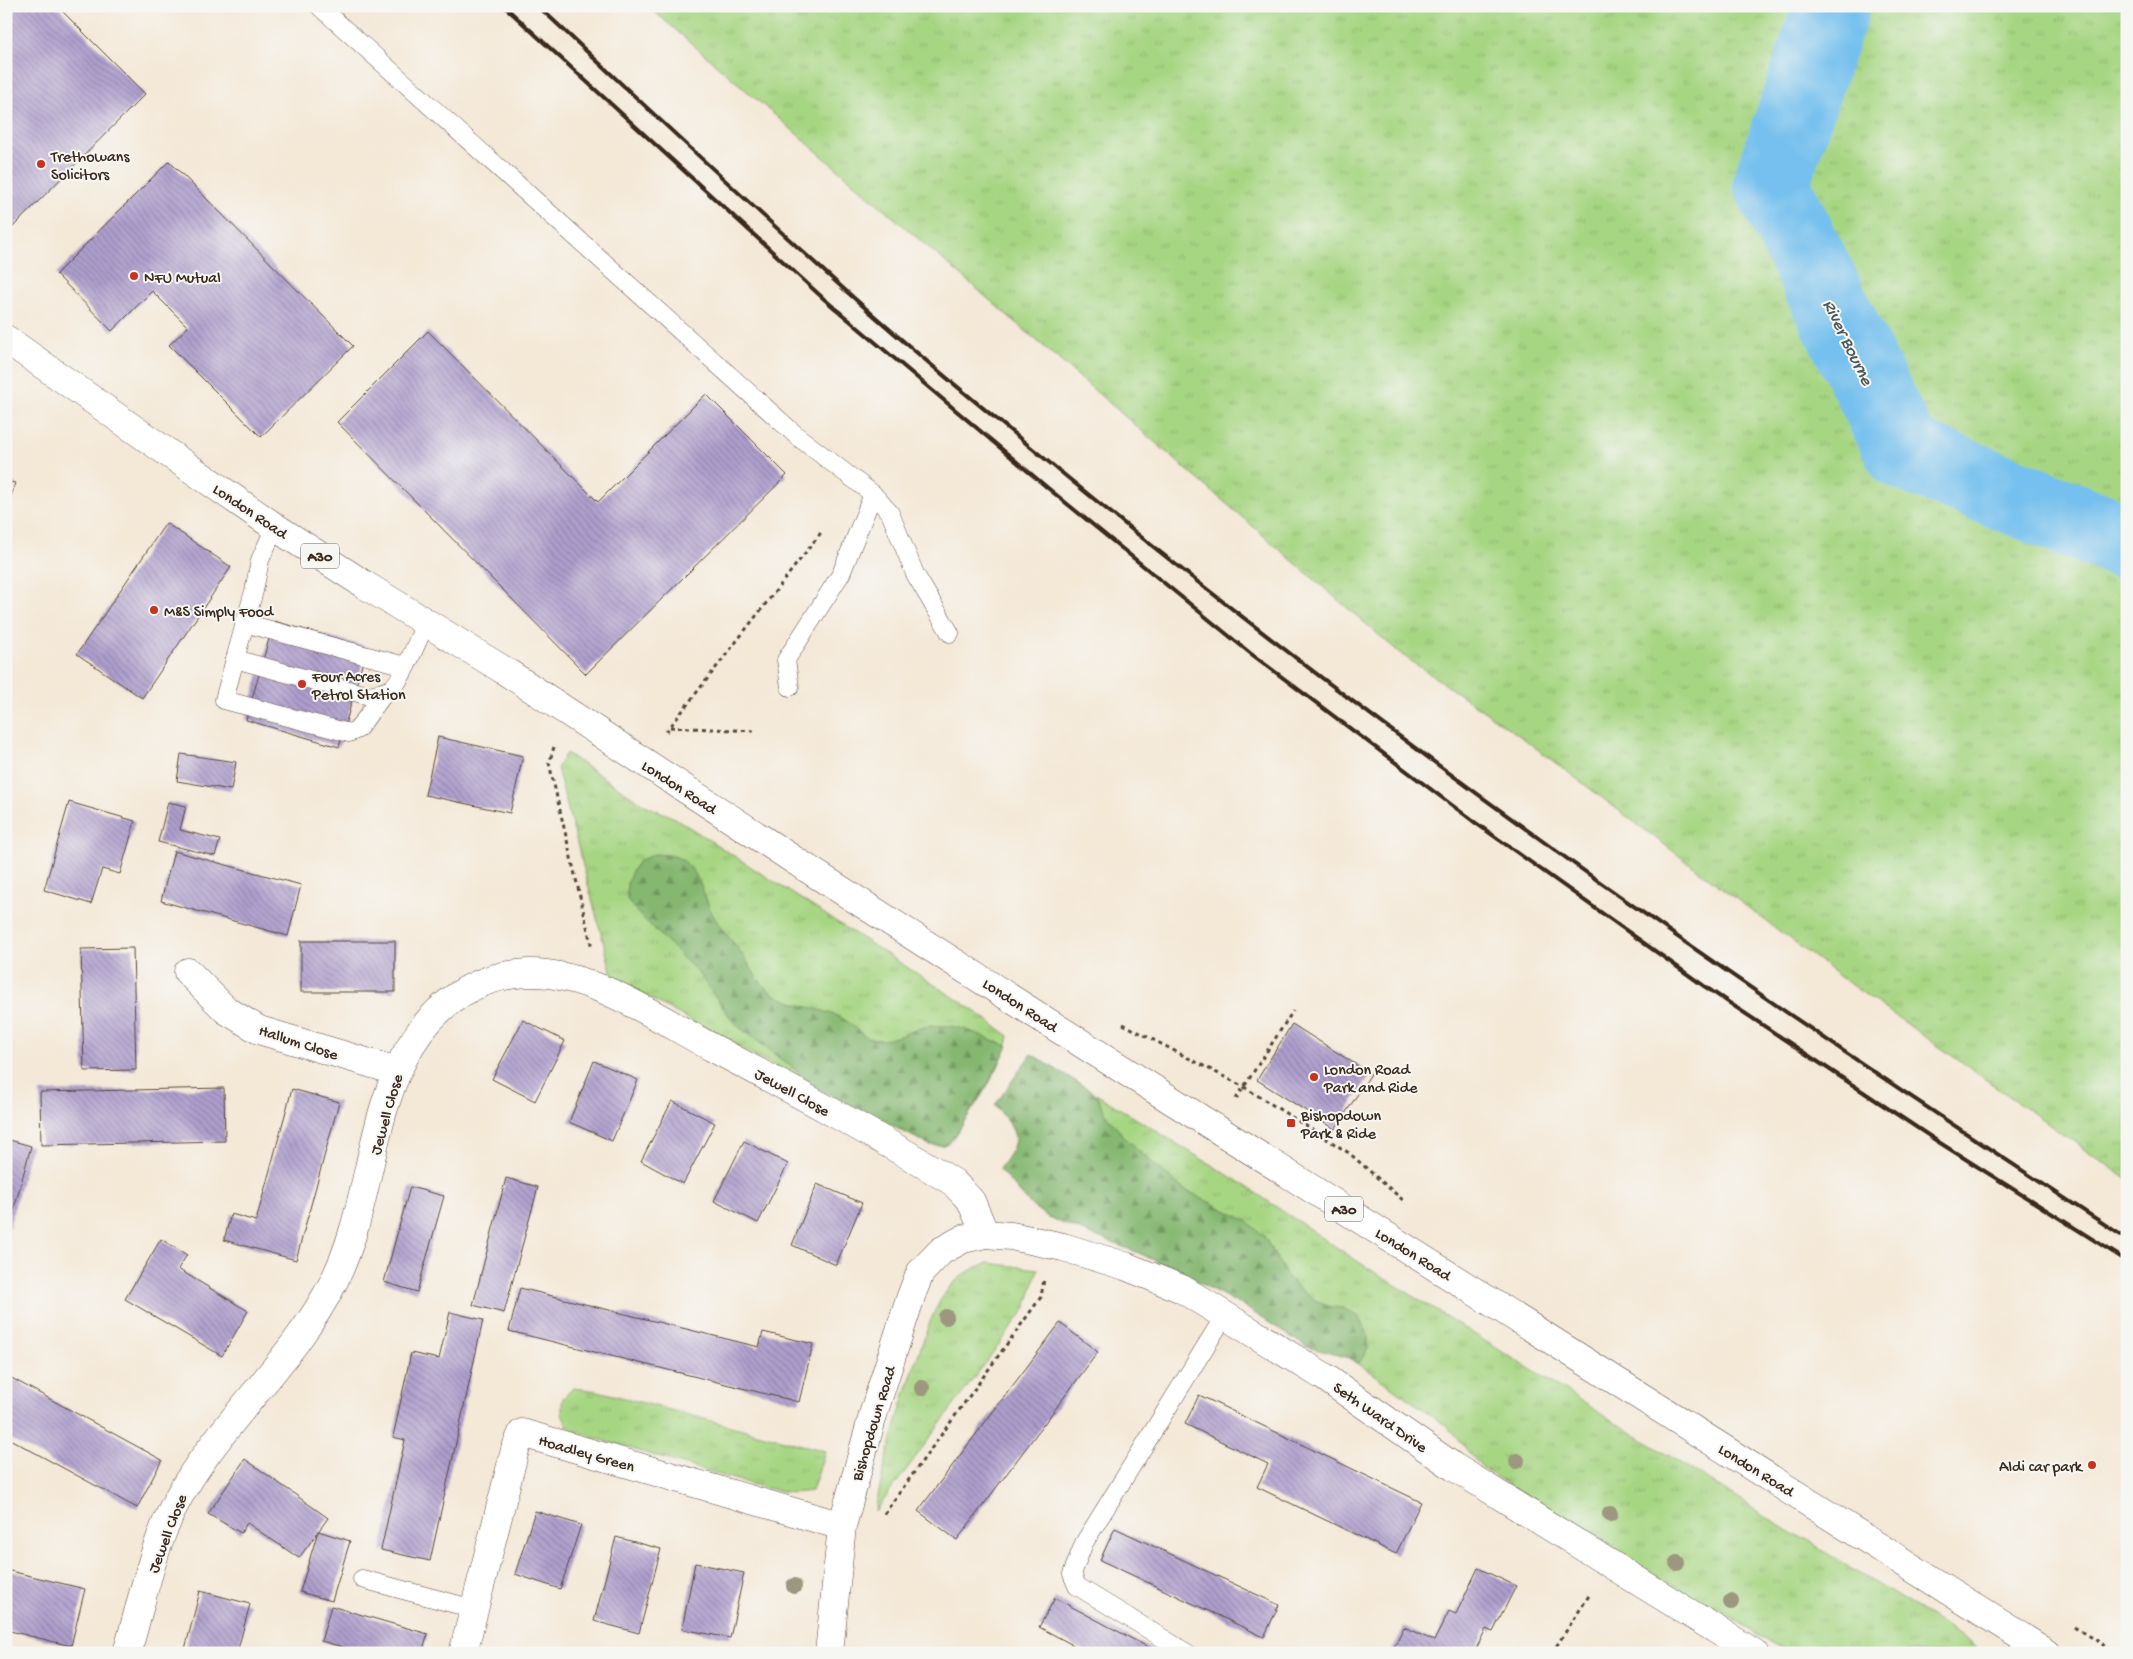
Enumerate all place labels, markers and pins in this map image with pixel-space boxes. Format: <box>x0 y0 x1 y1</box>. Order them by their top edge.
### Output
place label: Trethowans Solicitors <box>50 149 130 186</box>
marker: Trethowans Solicitors <box>35 158 47 170</box>
marker: NFU Mutual <box>128 270 140 282</box>
place label: NFU Mutual <box>144 270 221 289</box>
marker: M&S Simply Food <box>148 604 160 616</box>
place label: M&S Simply Food <box>164 604 275 623</box>
place label: Four Acres Petrol Station <box>311 669 406 706</box>
marker: Four Acres Petrol Station <box>296 678 308 690</box>
place label: London Road Park and Ride <box>1323 1062 1418 1099</box>
marker: London Road Park and Ride <box>1308 1071 1320 1083</box>
place label: Bishopdown Park & Ride <box>1300 1108 1381 1145</box>
marker: Bishopdown Park & Ride <box>1285 1117 1297 1129</box>
place label: Aldi car park <box>1999 1459 2084 1478</box>
marker: Aldi car park <box>2086 1459 2098 1471</box>

